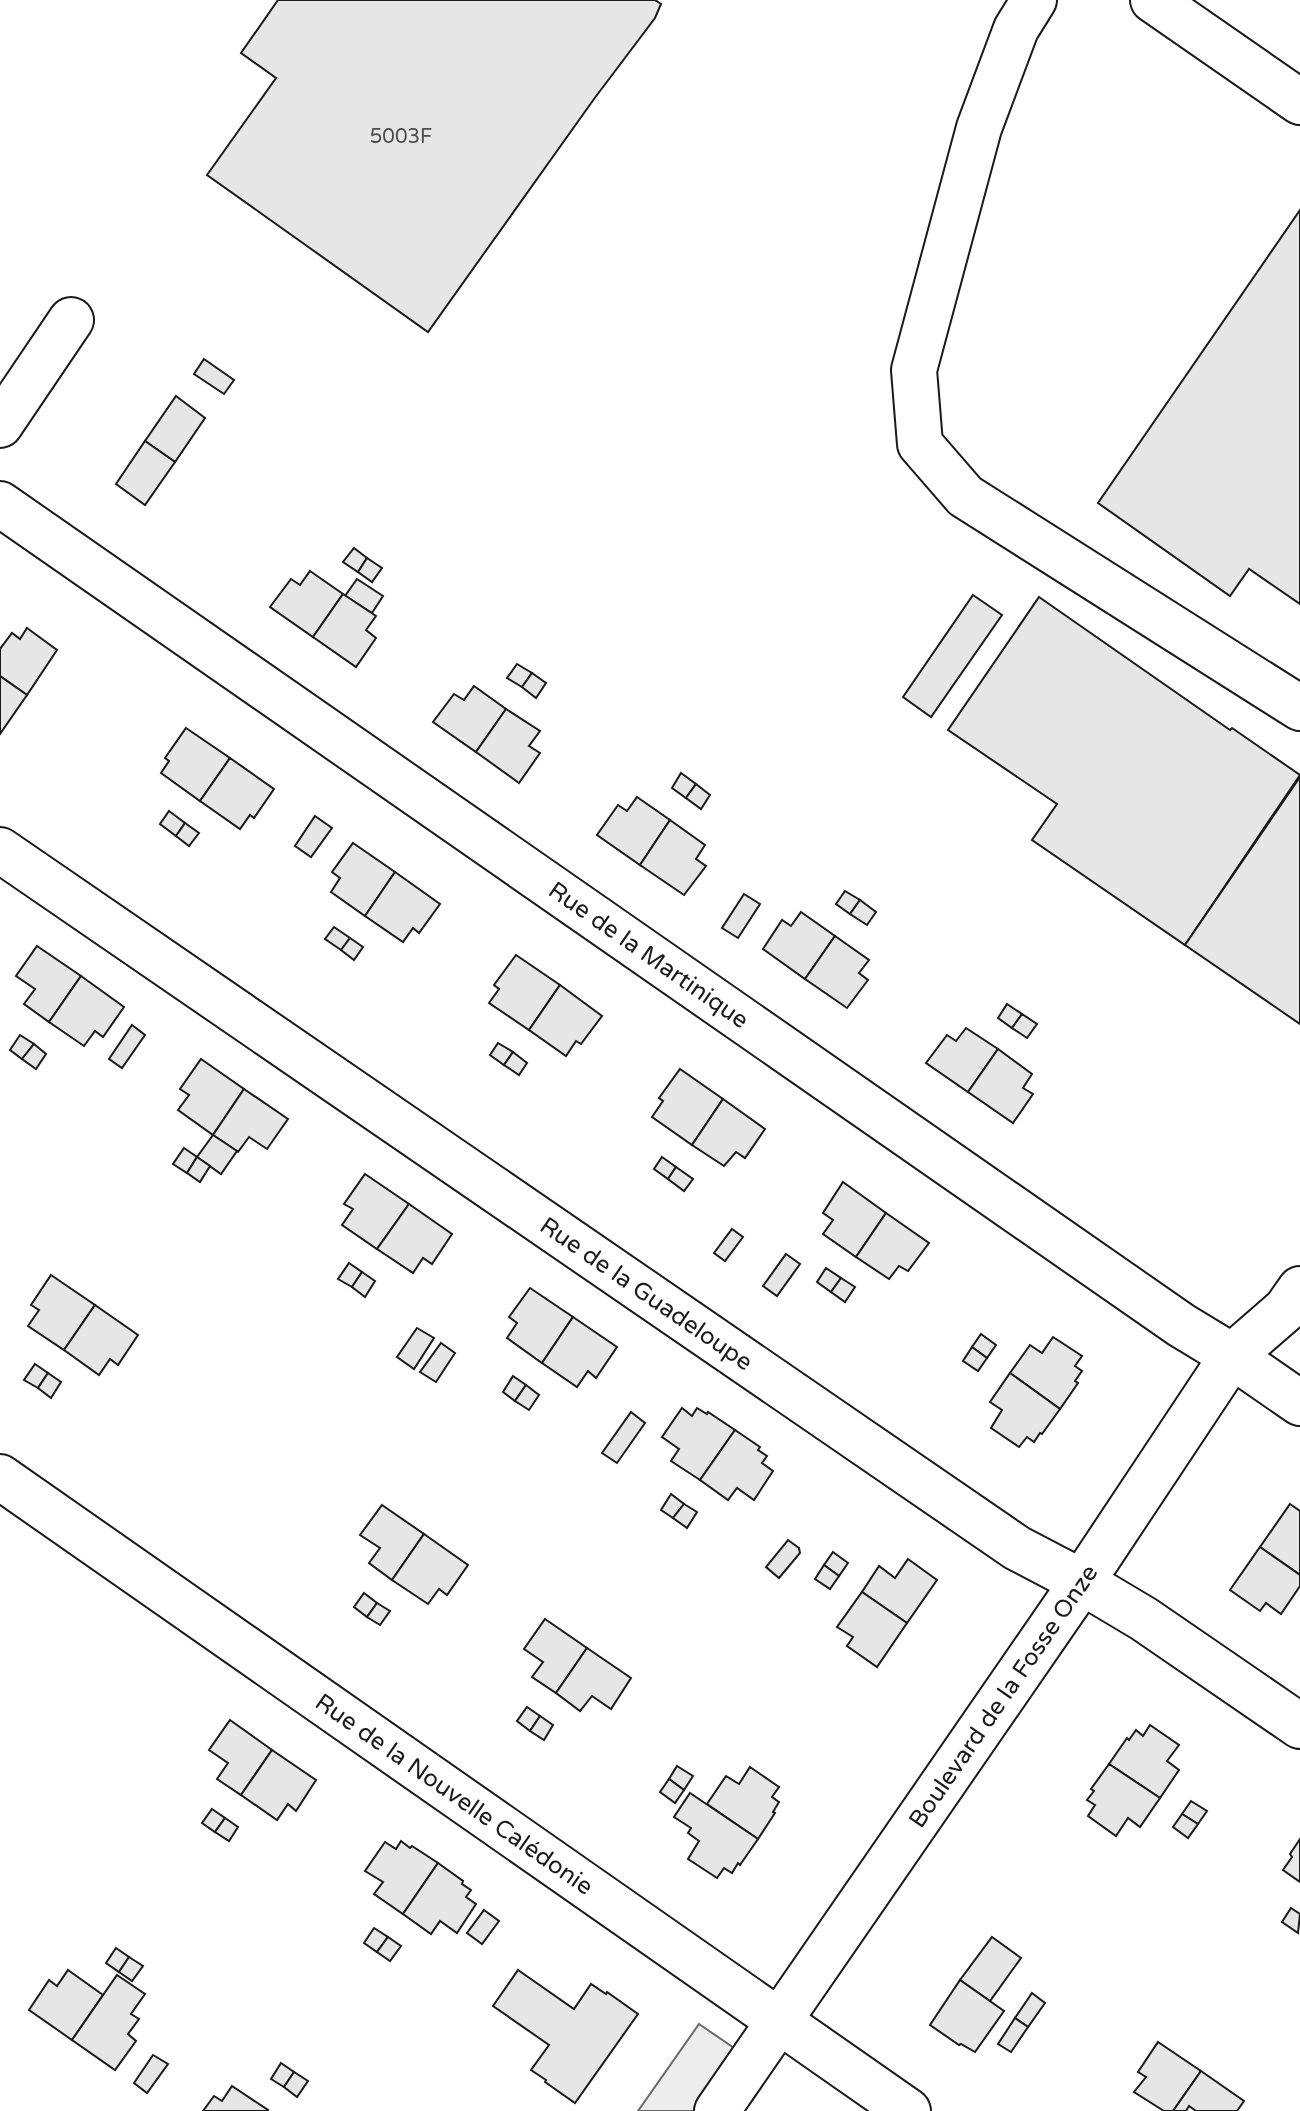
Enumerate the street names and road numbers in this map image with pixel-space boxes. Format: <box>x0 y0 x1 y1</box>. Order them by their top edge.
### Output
street label: Rue de la Martinique <box>543 875 754 1035</box>
street label: Rue de la Guadeloupe <box>535 1211 758 1377</box>
street label: Boulevard de la Fosse Onze <box>902 1559 1104 1833</box>
street label: Rue de la Nouvelle Calédonie <box>310 1687 599 1901</box>

